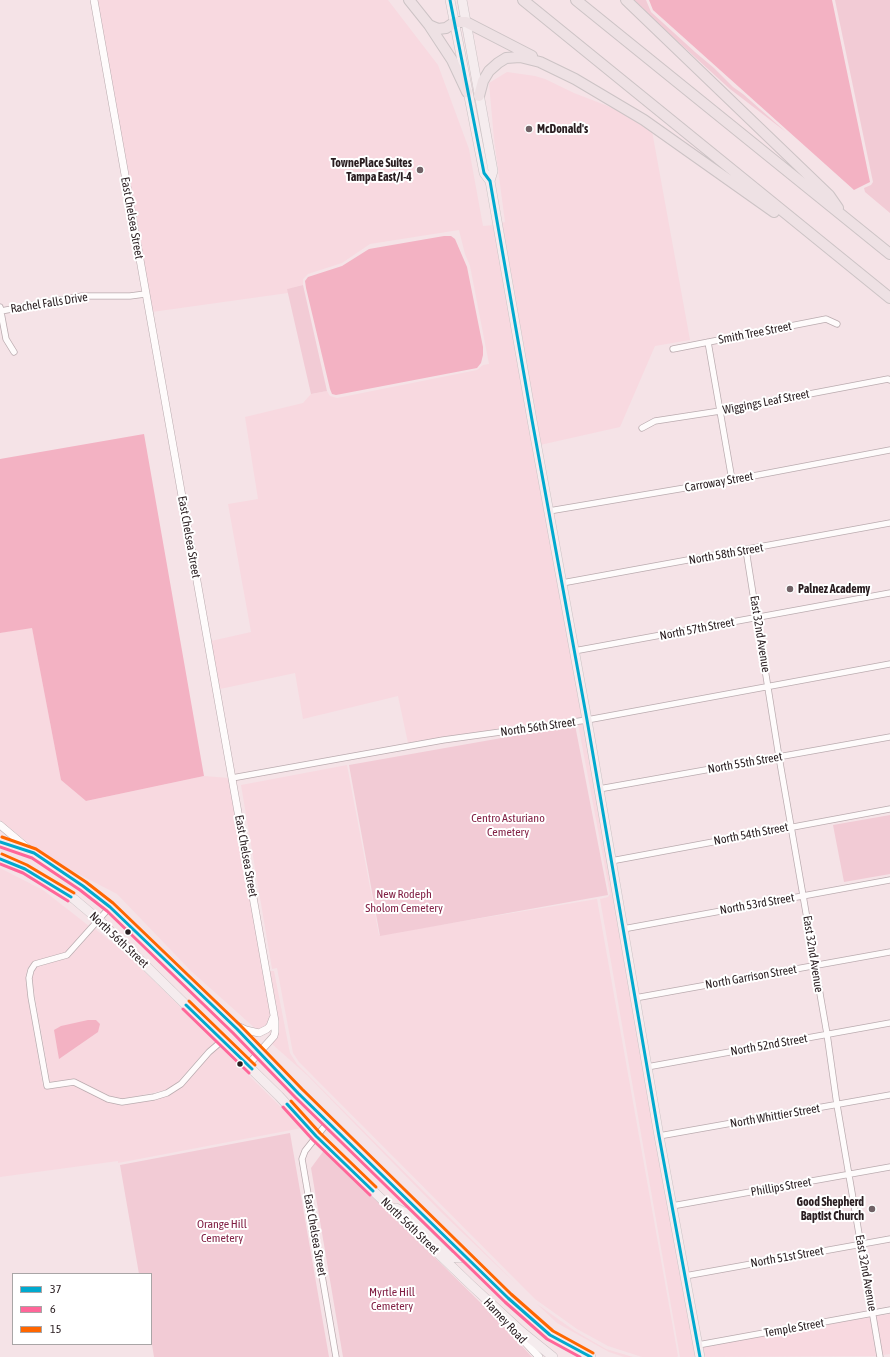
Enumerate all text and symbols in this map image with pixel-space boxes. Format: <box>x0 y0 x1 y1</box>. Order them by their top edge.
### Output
place label: McDonald's <box>537 122 588 136</box>
marker: McDonald's <box>524 124 534 134</box>
place label: TownePlace Suites Tampa East/I-4 <box>331 156 412 184</box>
marker: TownePlace Suites Tampa East/I-4 <box>415 165 425 175</box>
street label: East Chelsea Street <box>118 176 146 260</box>
street label: Rachel Falls Drive <box>9 290 89 316</box>
street label: Smith Tree Street <box>717 319 793 347</box>
street label: Wiggings Leaf Street <box>721 387 811 417</box>
street label: Carroway Street <box>684 469 754 495</box>
street label: East Chelsea Street <box>175 495 203 579</box>
street label: North 58th Street <box>688 540 764 568</box>
place label: Palnez Academy <box>798 582 870 596</box>
marker: Palnez Academy <box>785 584 795 594</box>
street label: East 32nd Avenue <box>747 595 773 673</box>
street label: North 57th Street <box>659 615 735 643</box>
street label: North 56th Street <box>500 715 576 739</box>
street label: North 55th Street <box>707 749 783 777</box>
park label: Centro Asturiano Cemetery <box>471 811 545 839</box>
street label: East Chelsea Street <box>232 814 260 898</box>
street label: North 54th Street <box>713 820 789 848</box>
park label: New Rodeph Sholom Cemetery <box>365 887 443 915</box>
street label: North 53rd Street <box>719 890 795 918</box>
street label: North 56th Street <box>86 909 152 971</box>
street label: East 32nd Avenue <box>800 915 826 993</box>
unlabelled marker <box>123 927 133 937</box>
street label: North Garrison Street <box>704 962 798 992</box>
street label: North 52nd Street <box>729 1031 809 1059</box>
unlabelled marker <box>235 1059 245 1069</box>
street label: North Whittier Street <box>729 1101 821 1131</box>
street label: Phillips Street <box>749 1175 813 1199</box>
street label: East Chelsea Street <box>301 1193 329 1277</box>
street label: North 56th Street <box>378 1195 442 1257</box>
place label: Good Shepherd Baptist Church <box>797 1195 864 1223</box>
marker: Good Shepherd Baptist Church <box>867 1204 877 1214</box>
park label: Orange Hill Cemetery <box>197 1217 247 1245</box>
street label: East 32nd Avenue <box>852 1234 880 1312</box>
street label: North 51st Street <box>749 1243 825 1271</box>
legend <box>12 1273 152 1345</box>
text: 37 <box>50 1282 61 1296</box>
park label: Myrtle Hill Cemetery <box>369 1285 415 1313</box>
street label: Harney Road <box>480 1295 530 1347</box>
text: 6 <box>50 1302 56 1316</box>
street label: Temple Street <box>763 1316 825 1340</box>
text: 15 <box>50 1322 61 1336</box>

